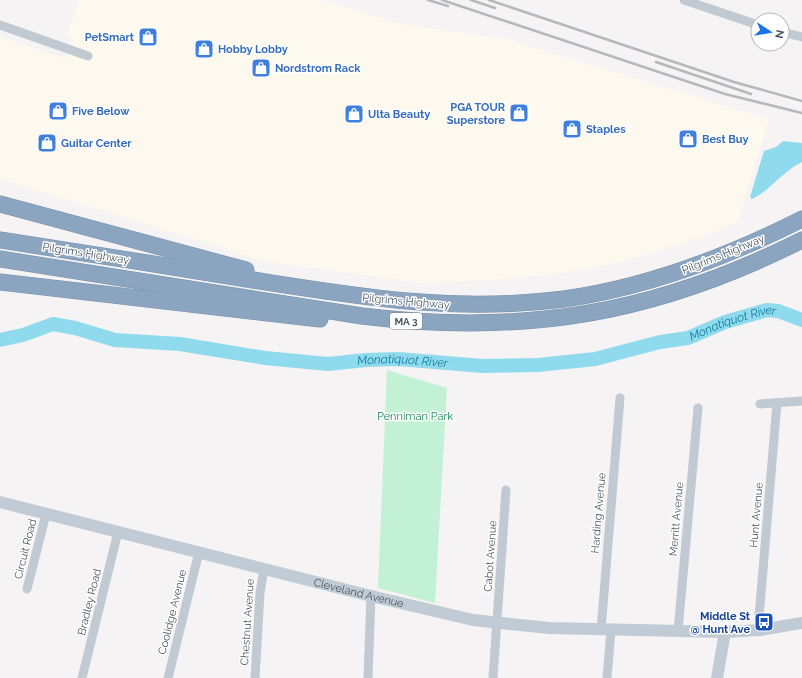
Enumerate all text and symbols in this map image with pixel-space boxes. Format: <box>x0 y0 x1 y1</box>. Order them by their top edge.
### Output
north arrow <box>750 12 790 52</box>
shop icon: PetSmart <box>137 26 159 48</box>
text: N <box>772 29 787 39</box>
place label: PetSmart <box>85 31 135 44</box>
shop icon: Hobby Lobby <box>193 38 215 60</box>
place label: Hobby Lobby <box>218 43 288 56</box>
shop icon: Nordstrom Rack <box>250 57 272 79</box>
place label: Nordstrom Rack <box>275 62 361 75</box>
shop icon: Five Below <box>47 100 69 122</box>
place label: PGA TOUR Superstore <box>447 101 506 127</box>
shop icon: PGA TOUR Superstore <box>508 102 530 124</box>
shop icon: Ulta Beauty <box>343 103 365 125</box>
place label: Five Below <box>72 105 130 118</box>
place label: Ulta Beauty <box>368 108 430 121</box>
shop icon: Staples <box>561 118 583 140</box>
place label: Staples <box>586 123 626 136</box>
shop icon: Best Buy <box>677 128 699 150</box>
shop icon: Guitar Center <box>36 132 58 154</box>
place label: Best Buy <box>702 133 749 146</box>
place label: Guitar Center <box>61 137 132 150</box>
street label: Pilgrims Highway <box>680 232 766 277</box>
street label: Pilgrims Highway <box>42 240 130 267</box>
street label: Pilgrims Highway <box>362 291 450 312</box>
water label: Monatiquot River <box>687 303 778 344</box>
road number: MA 3 <box>390 313 422 329</box>
water label: Monatiquot River <box>356 352 449 370</box>
park label: Penniman Park <box>377 410 453 423</box>
street label: Harding Avenue <box>588 471 609 554</box>
street label: Merritt Avenue <box>667 481 686 557</box>
street label: Hunt Avenue <box>747 481 766 548</box>
street label: Circuit Road <box>12 518 39 581</box>
street label: Cabot Avenue <box>482 519 500 592</box>
street label: Bradley Road <box>75 567 104 637</box>
street label: Coolidge Avenue <box>156 568 189 656</box>
street label: Cleveland Avenue <box>312 576 405 611</box>
street label: Chestnut Avenue <box>238 578 257 666</box>
place label: Middle St @ Hunt Ave <box>690 610 751 636</box>
bus stop icon: Middle St @ Hunt Ave <box>753 611 775 633</box>

